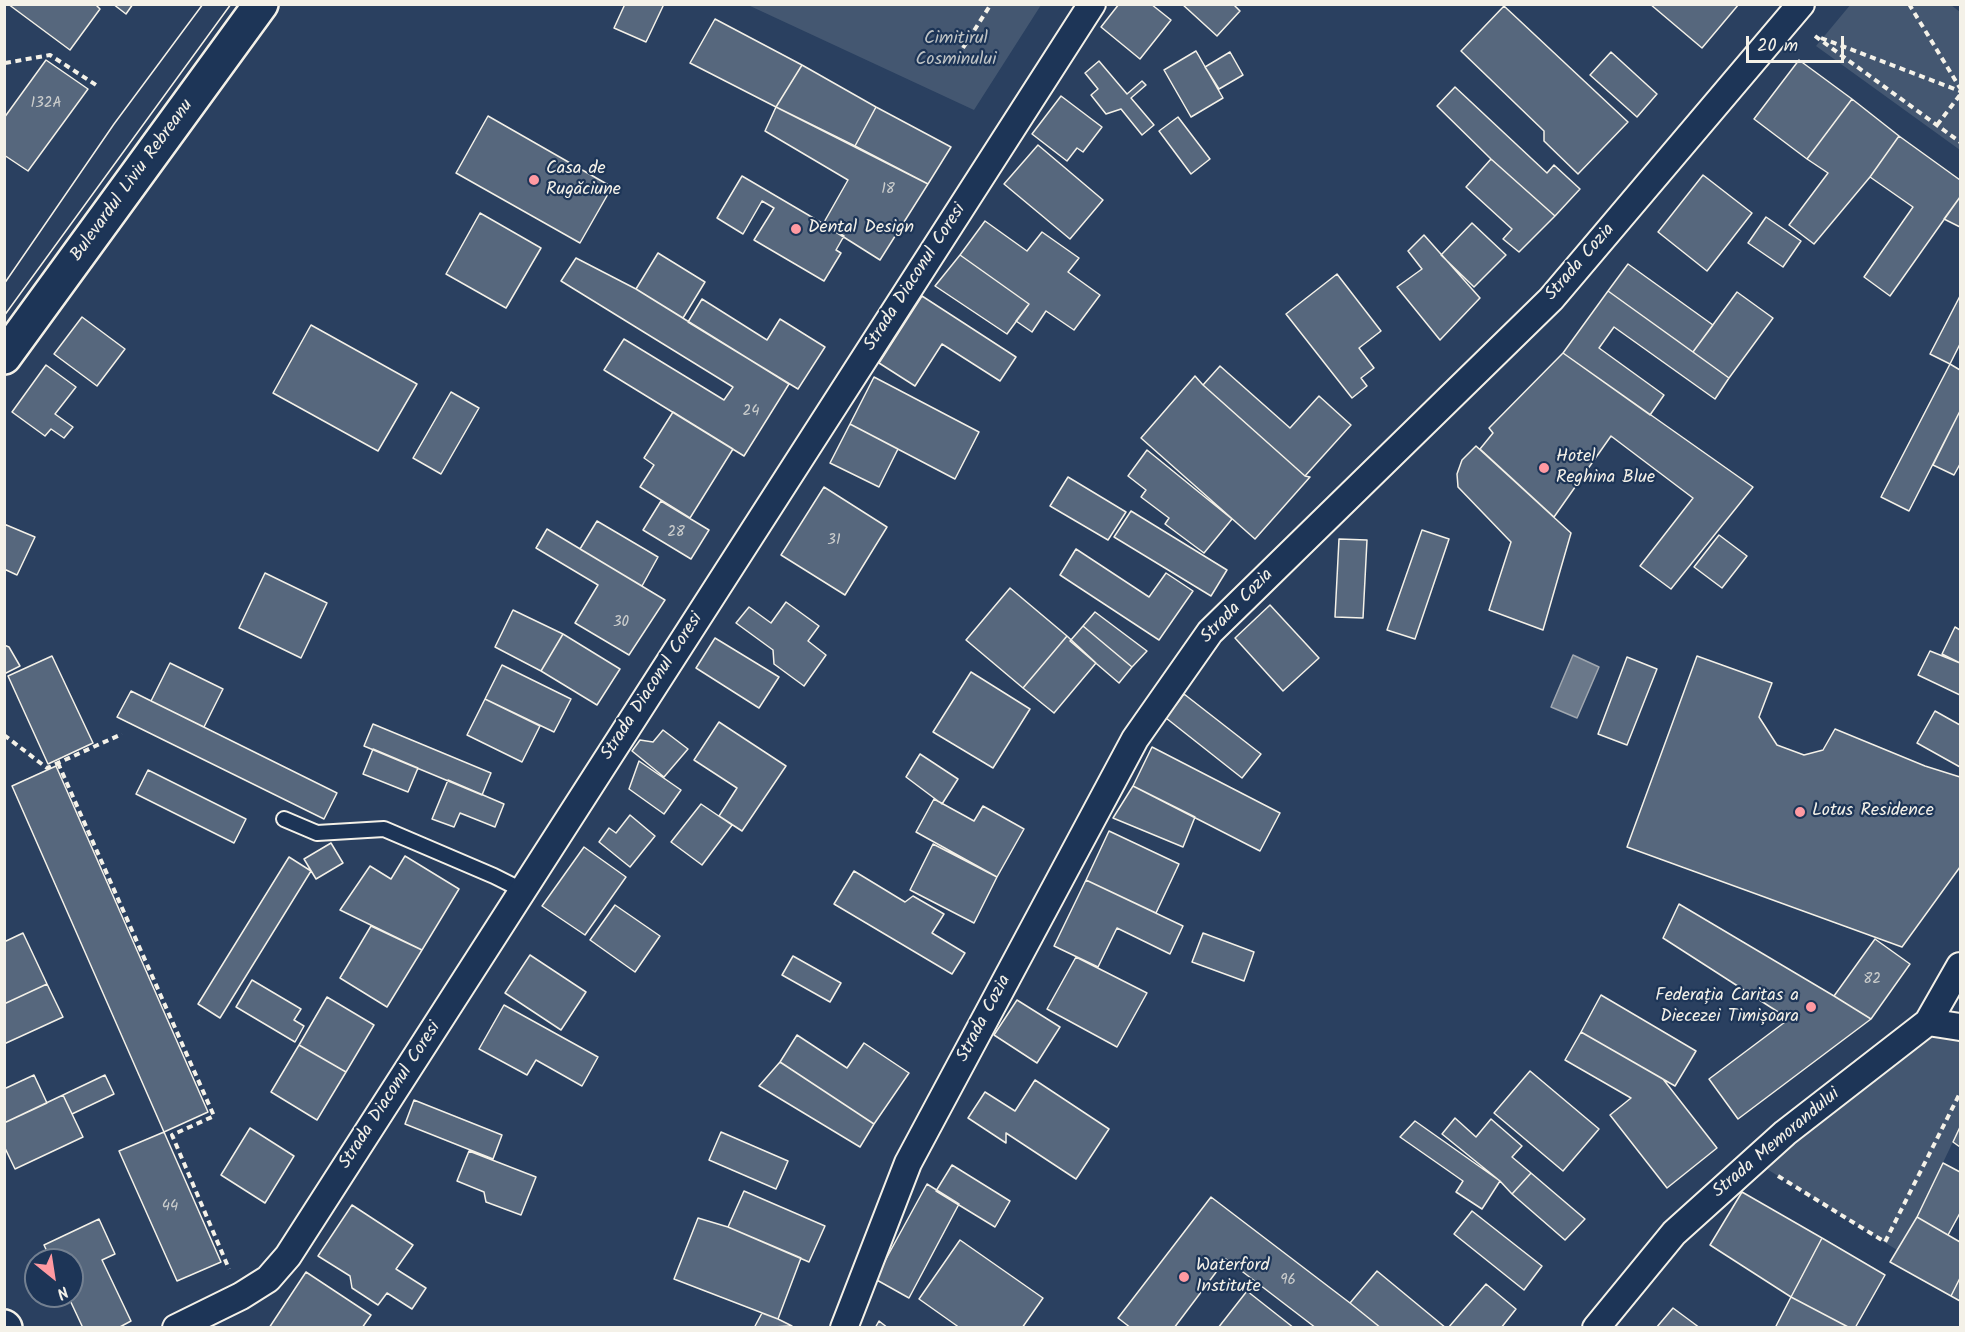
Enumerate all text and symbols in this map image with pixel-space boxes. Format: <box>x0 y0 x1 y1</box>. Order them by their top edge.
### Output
scale bar <box>1749 24 1846 62</box>
park label: Cimitirul Cosminului <box>916 29 996 72</box>
text: 20 m <box>1757 32 1798 61</box>
house number: 132A <box>30 95 62 113</box>
street label: Bulevardul Liviu Rebreanu <box>67 96 199 266</box>
place label: Casa de Rugăciune <box>546 159 621 201</box>
marker: Casa de Rugăciune <box>527 173 541 187</box>
house number: 18 <box>881 181 895 199</box>
street label: Strada Diaconul Coresi <box>860 200 972 356</box>
place label: Dental Design <box>808 218 914 240</box>
street label: Strada Cozia <box>1542 220 1620 306</box>
marker: Dental Design <box>789 222 803 236</box>
house number: 24 <box>743 403 759 421</box>
place label: Hotel Reghina Blue <box>1556 447 1655 490</box>
marker: Hotel Reghina Blue <box>1537 461 1551 475</box>
house number: 28 <box>667 524 685 542</box>
house number: 31 <box>827 532 841 550</box>
street label: Strada Cozia <box>1197 565 1279 649</box>
street label: Strada Diaconul Coresi <box>597 609 709 765</box>
house number: 30 <box>613 614 629 632</box>
place label: Lotus Residence <box>1812 801 1934 823</box>
marker: Lotus Residence <box>1793 805 1807 819</box>
house number: 82 <box>1863 971 1881 989</box>
street label: Strada Cozia <box>953 972 1017 1066</box>
place label: Federația Caritas a Diecezei Timișoara <box>1655 986 1799 1028</box>
marker: Federația Caritas a Diecezei Timișoara <box>1804 1000 1818 1014</box>
street label: Strada Diaconul Coresi <box>335 1018 447 1174</box>
street label: Strada Memorandului <box>1709 1085 1845 1203</box>
house number: 44 <box>162 1198 178 1216</box>
north arrow <box>24 1248 84 1308</box>
place label: Waterford Institute <box>1196 1256 1269 1298</box>
marker: Waterford Institute <box>1177 1270 1191 1284</box>
house number: 96 <box>1280 1272 1296 1290</box>
text: N <box>52 1279 73 1306</box>

